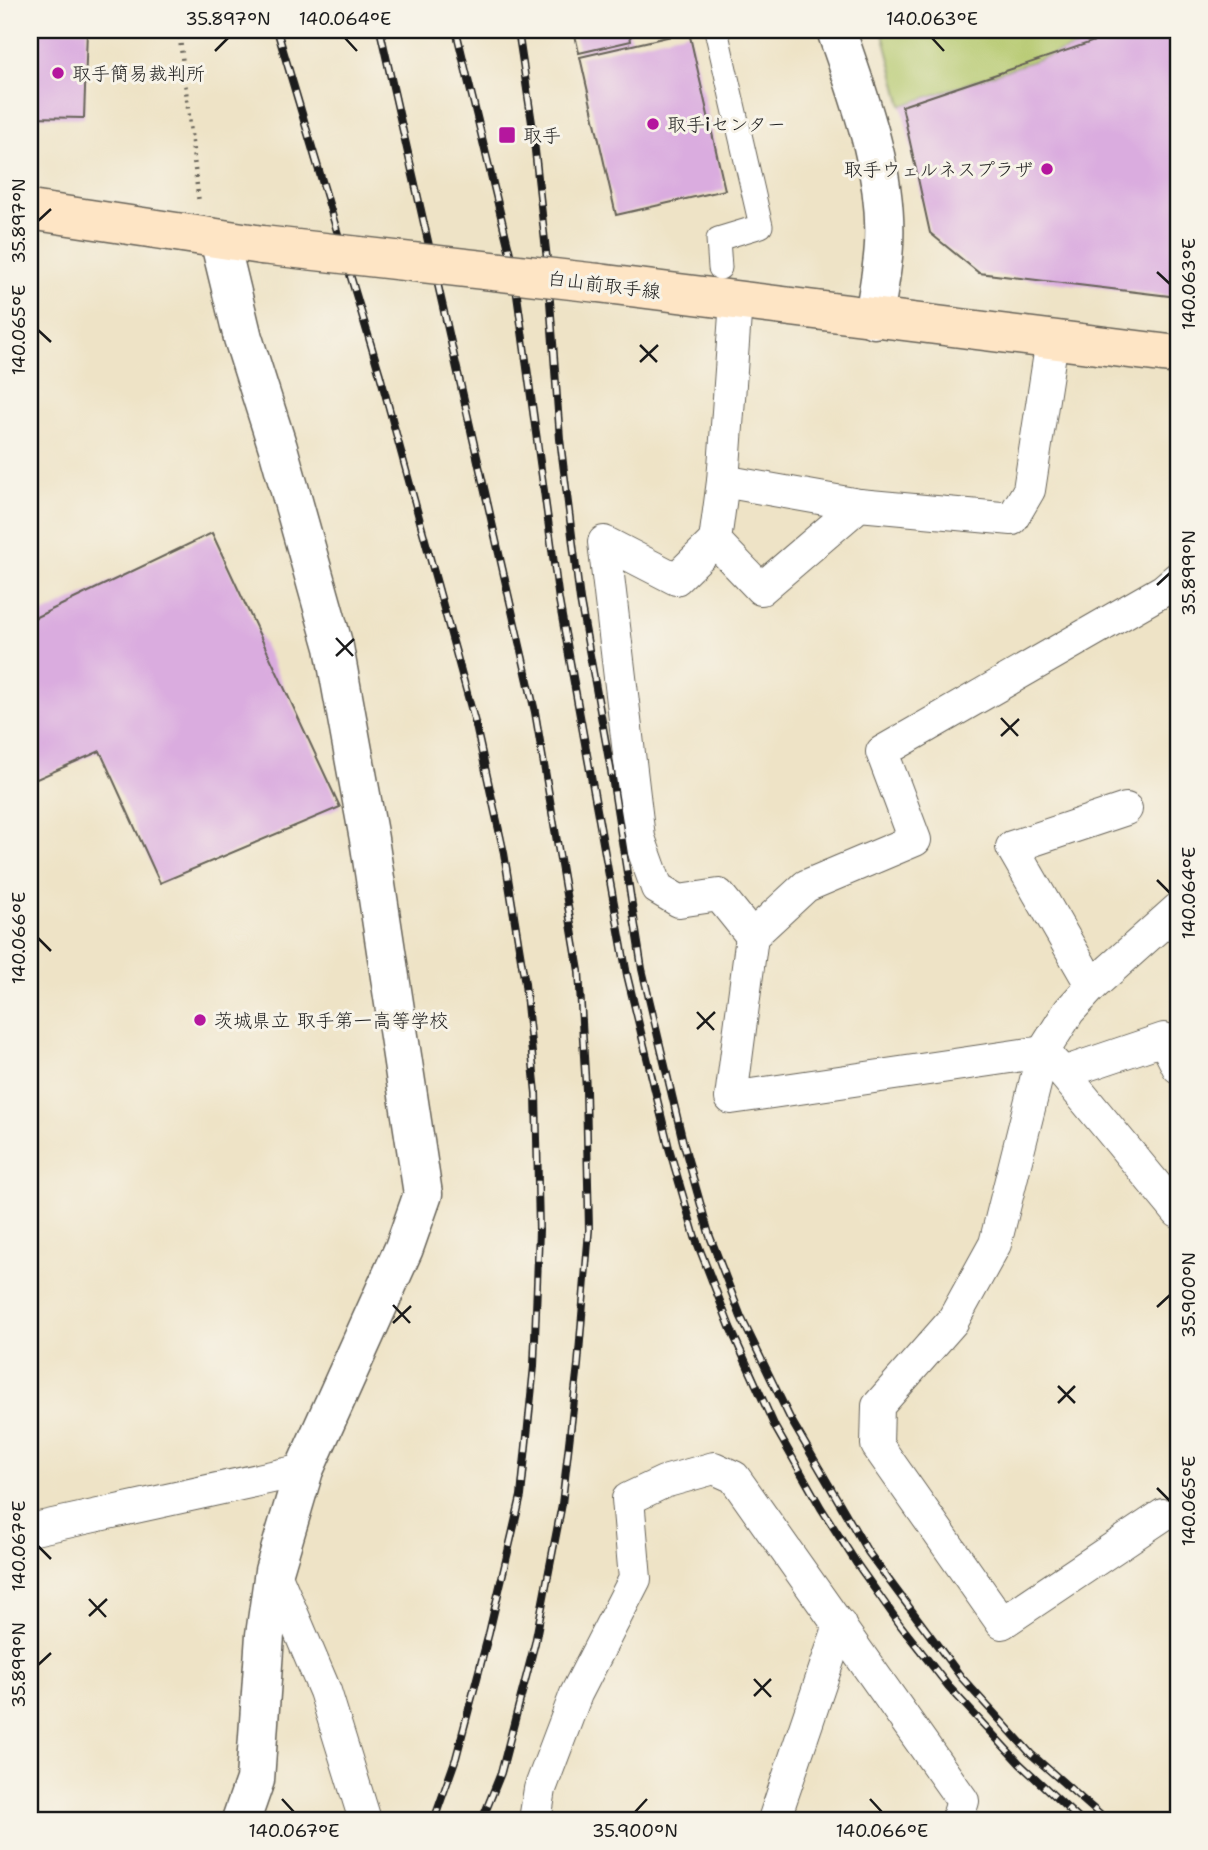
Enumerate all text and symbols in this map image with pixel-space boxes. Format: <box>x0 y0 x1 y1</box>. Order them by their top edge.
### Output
text: 35.897°N <box>185 7 271 31</box>
text: 140.064°E <box>299 7 391 31</box>
text: 140.063°E <box>886 7 978 31</box>
place label: 取手簡易裁判所 <box>72 61 205 86</box>
marker: 取手簡易裁判所 <box>50 65 66 81</box>
place label: 取手iセンター <box>667 112 786 137</box>
marker: 取手iセンター <box>645 116 661 132</box>
place label: 取手 <box>523 123 561 148</box>
marker: 取手 <box>497 125 517 145</box>
place label: 取手ウェルネスプラザ <box>843 157 1033 182</box>
marker: 取手ウェルネスプラザ <box>1039 161 1055 177</box>
text: 35.897°N <box>7 178 31 264</box>
text: 140.063°E <box>1177 238 1201 330</box>
street label: 白山前取手線 <box>546 266 662 304</box>
text: 140.065°E <box>7 285 31 375</box>
text: 35.899°N <box>1177 530 1201 616</box>
text: 140.064°E <box>1177 847 1201 939</box>
text: 140.066°E <box>7 892 31 984</box>
place label: 茨城県立 取手第一高等学校 <box>214 1008 448 1033</box>
marker: 茨城県立 取手第一高等学校 <box>192 1012 208 1028</box>
text: 35.900°N <box>1177 1252 1201 1338</box>
text: 140.065°E <box>1177 1456 1201 1546</box>
text: 140.067°E <box>7 1501 31 1591</box>
text: 35.899°N <box>7 1622 31 1708</box>
text: 140.067°E <box>249 1819 339 1843</box>
text: 35.900°N <box>592 1819 678 1843</box>
text: 140.066°E <box>836 1819 928 1843</box>

